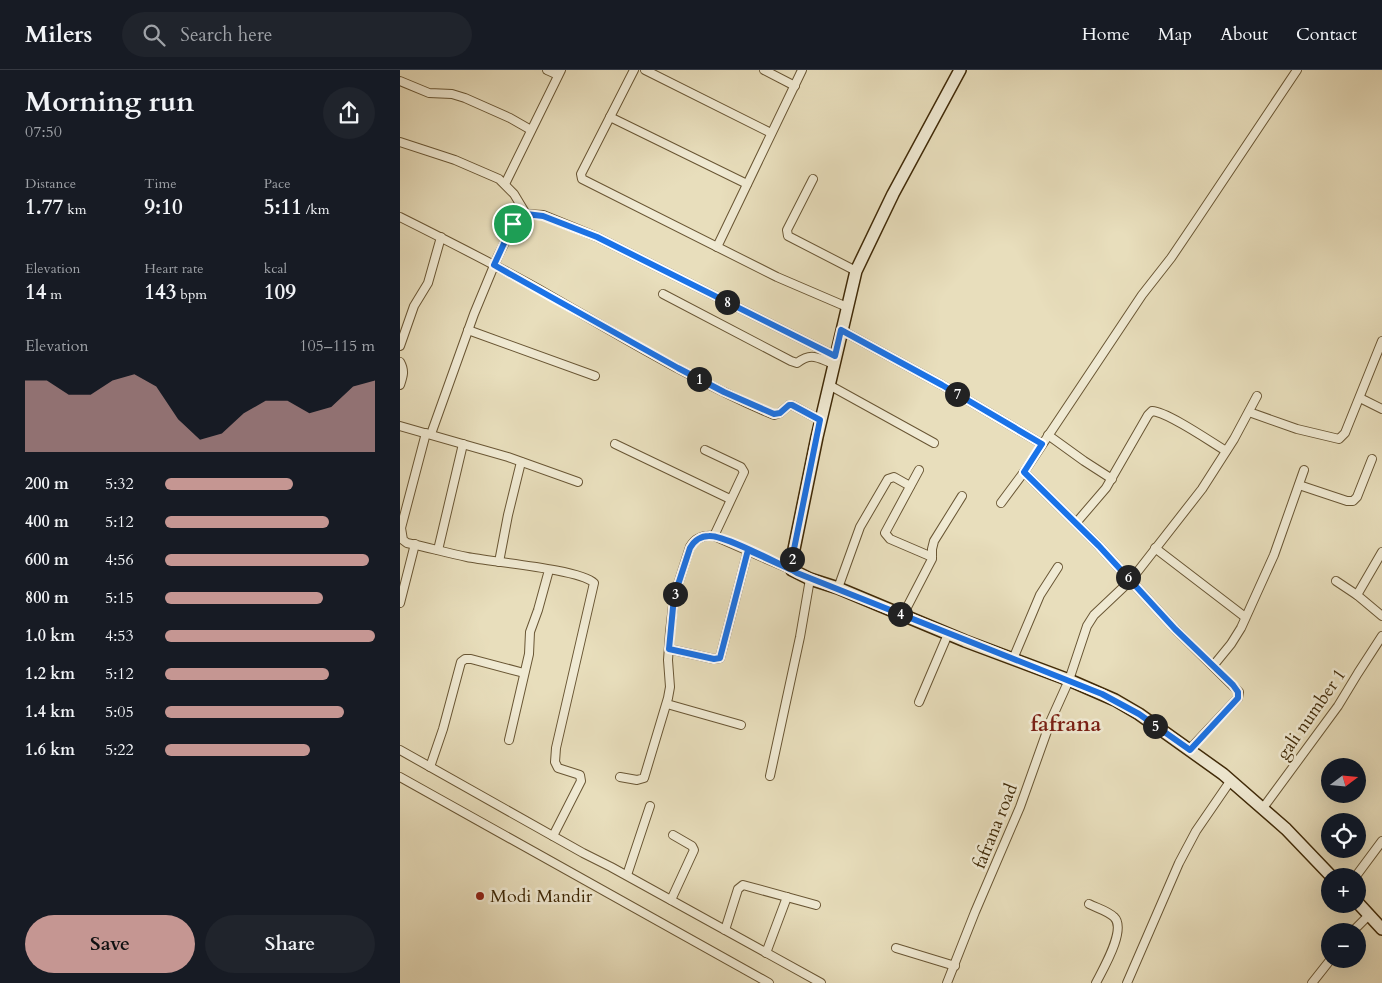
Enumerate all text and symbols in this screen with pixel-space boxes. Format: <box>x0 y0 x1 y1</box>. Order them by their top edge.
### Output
search box <box>122 12 472 57</box>
text: Milers <box>25 18 92 51</box>
icon: search <box>140 21 168 49</box>
text: Search here <box>180 22 272 48</box>
text: Home <box>1082 22 1130 47</box>
text: Map <box>1158 22 1192 47</box>
text: About <box>1220 22 1268 47</box>
text: Contact <box>1296 22 1357 47</box>
text: Morning run <box>25 83 194 121</box>
button: share <box>323 87 375 139</box>
text: 07:50 <box>25 121 62 143</box>
text: Distance <box>25 174 76 193</box>
text: Time <box>144 174 177 193</box>
text: Pace <box>264 174 291 193</box>
text: 1.77 <box>25 193 63 222</box>
text: 9:10 <box>144 193 183 222</box>
text: 5:11 <box>264 193 302 222</box>
text: km <box>63 200 86 219</box>
text: /km <box>302 200 330 219</box>
pin <box>492 203 534 245</box>
icon: arrive <box>499 210 527 238</box>
text: Elevation <box>25 259 81 278</box>
text: Heart rate <box>144 259 204 278</box>
text: kcal <box>264 259 287 278</box>
text: 14 <box>25 278 47 307</box>
text: 143 <box>144 278 177 307</box>
text: 109 <box>264 278 296 307</box>
text: m <box>47 285 62 304</box>
text: bpm <box>177 285 207 304</box>
pin: 8 <box>714 290 740 314</box>
text: 8 <box>724 293 731 312</box>
text: Elevation <box>25 335 89 357</box>
text: 105–115 m <box>299 335 375 357</box>
pin: 1 <box>686 366 712 392</box>
text: 1 <box>696 370 703 389</box>
pin: 7 <box>944 382 970 406</box>
text: 7 <box>954 385 961 404</box>
text: 200 m <box>25 473 69 495</box>
text: 5:32 <box>105 473 134 495</box>
text: 400 m <box>25 511 69 533</box>
text: 5:12 <box>105 511 134 533</box>
pin: 2 <box>780 546 804 572</box>
text: 600 m <box>25 549 69 571</box>
text: 4:56 <box>105 549 134 571</box>
text: 2 <box>789 550 796 569</box>
pin: 6 <box>1116 564 1140 590</box>
text: 6 <box>1125 568 1132 587</box>
pin: 3 <box>662 582 688 606</box>
text: 3 <box>672 585 679 604</box>
text: 800 m <box>25 587 69 609</box>
text: 5:15 <box>105 587 134 609</box>
pin: 4 <box>888 602 912 626</box>
text: 4 <box>897 605 904 624</box>
text: 1.0 km <box>25 625 75 647</box>
text: 4:53 <box>105 625 134 647</box>
text: 1.2 km <box>25 663 75 685</box>
text: 5:12 <box>105 663 134 685</box>
street label: gali number 1 <box>1271 664 1352 765</box>
text: 1.4 km <box>25 701 75 723</box>
text: 5:05 <box>105 701 134 723</box>
district label: fafrana <box>1031 709 1101 739</box>
pin: 5 <box>1142 714 1168 738</box>
text: 5 <box>1152 717 1159 736</box>
text: 1.6 km <box>25 739 75 761</box>
text: 5:22 <box>105 739 134 761</box>
north arrow <box>1321 758 1366 802</box>
map controls <box>1321 758 1366 968</box>
street label: fafrana road <box>967 780 1024 872</box>
button: locate <box>1321 813 1366 858</box>
button: + <box>1321 868 1366 913</box>
place label: Modi Mandir <box>490 884 593 909</box>
marker: Modi Mandir <box>474 890 486 902</box>
button: Save <box>25 915 195 973</box>
button: Share <box>205 915 375 973</box>
button: − <box>1321 923 1366 968</box>

